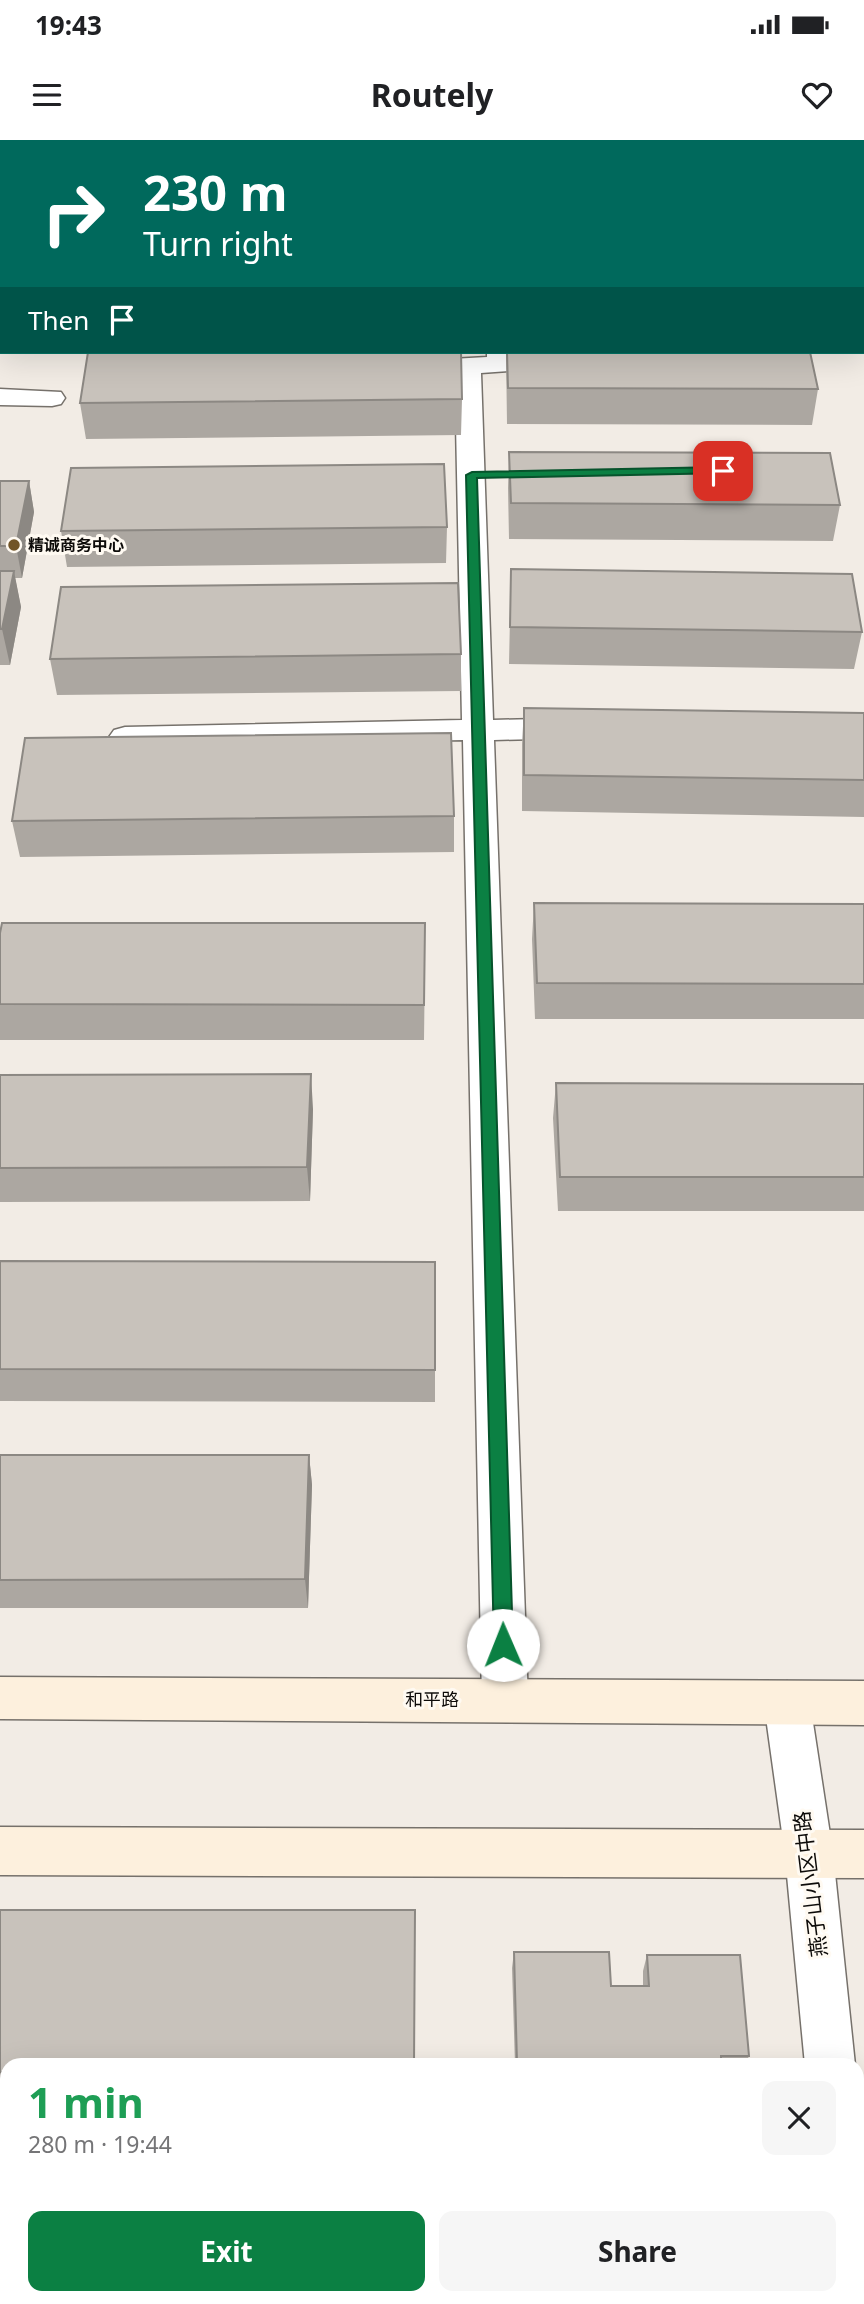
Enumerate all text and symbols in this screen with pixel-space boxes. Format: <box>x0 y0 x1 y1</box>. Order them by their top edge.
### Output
text: 19:43 <box>35 7 102 43</box>
text: Routely <box>371 73 493 116</box>
icon: menu <box>28 76 66 114</box>
icon: heart <box>798 76 836 114</box>
text: 230 m <box>143 159 288 225</box>
icon: right <box>28 168 119 259</box>
text: Turn right <box>143 222 293 265</box>
icon: arrive <box>103 301 141 339</box>
text: Then <box>28 302 89 338</box>
pin <box>693 441 753 501</box>
icon: arrive <box>704 452 742 490</box>
place label: 精诚商务中心 <box>28 534 124 556</box>
marker: 精诚商务中心 <box>6 537 22 553</box>
position arrow <box>466 1608 540 1682</box>
street label: 和平路 <box>405 1687 459 1711</box>
street label: 燕子山小区中路 <box>787 1809 833 1959</box>
text: 1 min <box>28 2073 144 2130</box>
button: close <box>762 2081 836 2155</box>
text: 280 m · 19:44 <box>28 2128 172 2160</box>
button: Exit <box>28 2211 425 2291</box>
button: Share <box>439 2211 836 2291</box>

